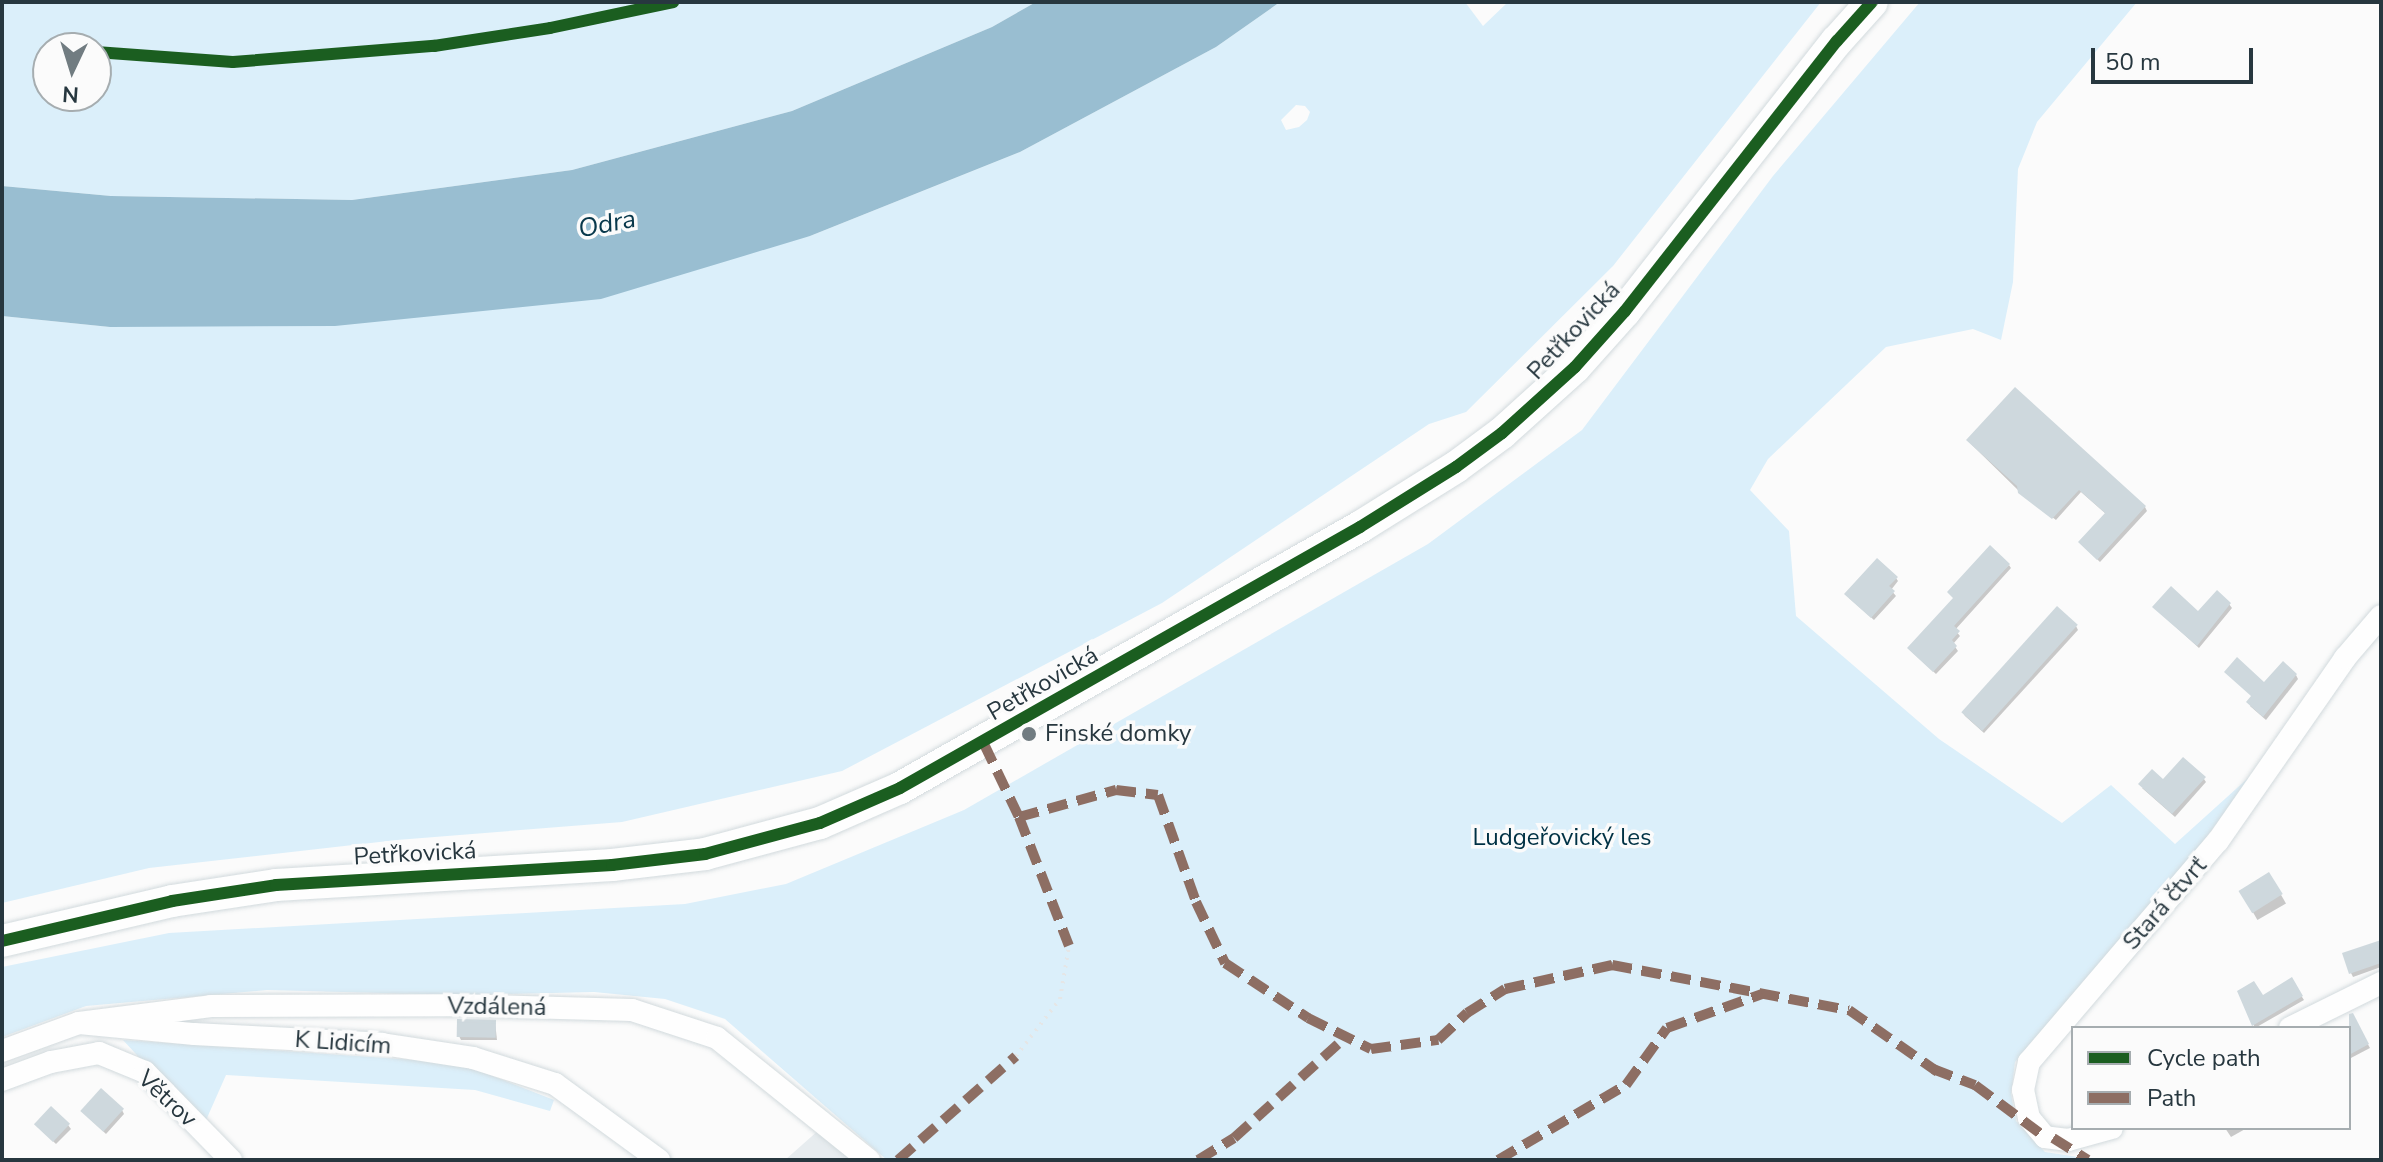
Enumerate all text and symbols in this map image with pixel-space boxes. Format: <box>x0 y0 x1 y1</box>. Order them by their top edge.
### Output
north arrow <box>32 32 112 112</box>
scale bar <box>2095 32 2257 82</box>
text: 50 m <box>2105 46 2161 78</box>
text: N <box>61 78 80 109</box>
water label: Odra <box>576 203 638 245</box>
street label: Petřkovická <box>1522 276 1626 386</box>
street label: Petřkovická <box>983 641 1103 727</box>
place label: Finské domky <box>1045 720 1191 748</box>
marker: Finské domky <box>1020 725 1038 743</box>
park label: Ludgeřovický les <box>1472 824 1652 852</box>
street label: Petřkovická <box>353 836 477 872</box>
street label: Stará čtvrť <box>2117 852 2213 956</box>
street label: Vzdálená <box>447 992 547 1022</box>
street label: K Lidicím <box>294 1025 392 1061</box>
legend <box>2071 1026 2351 1130</box>
text: Cycle path <box>2147 1042 2261 1074</box>
street label: Větrov <box>131 1065 203 1133</box>
text: Path <box>2147 1082 2196 1114</box>

